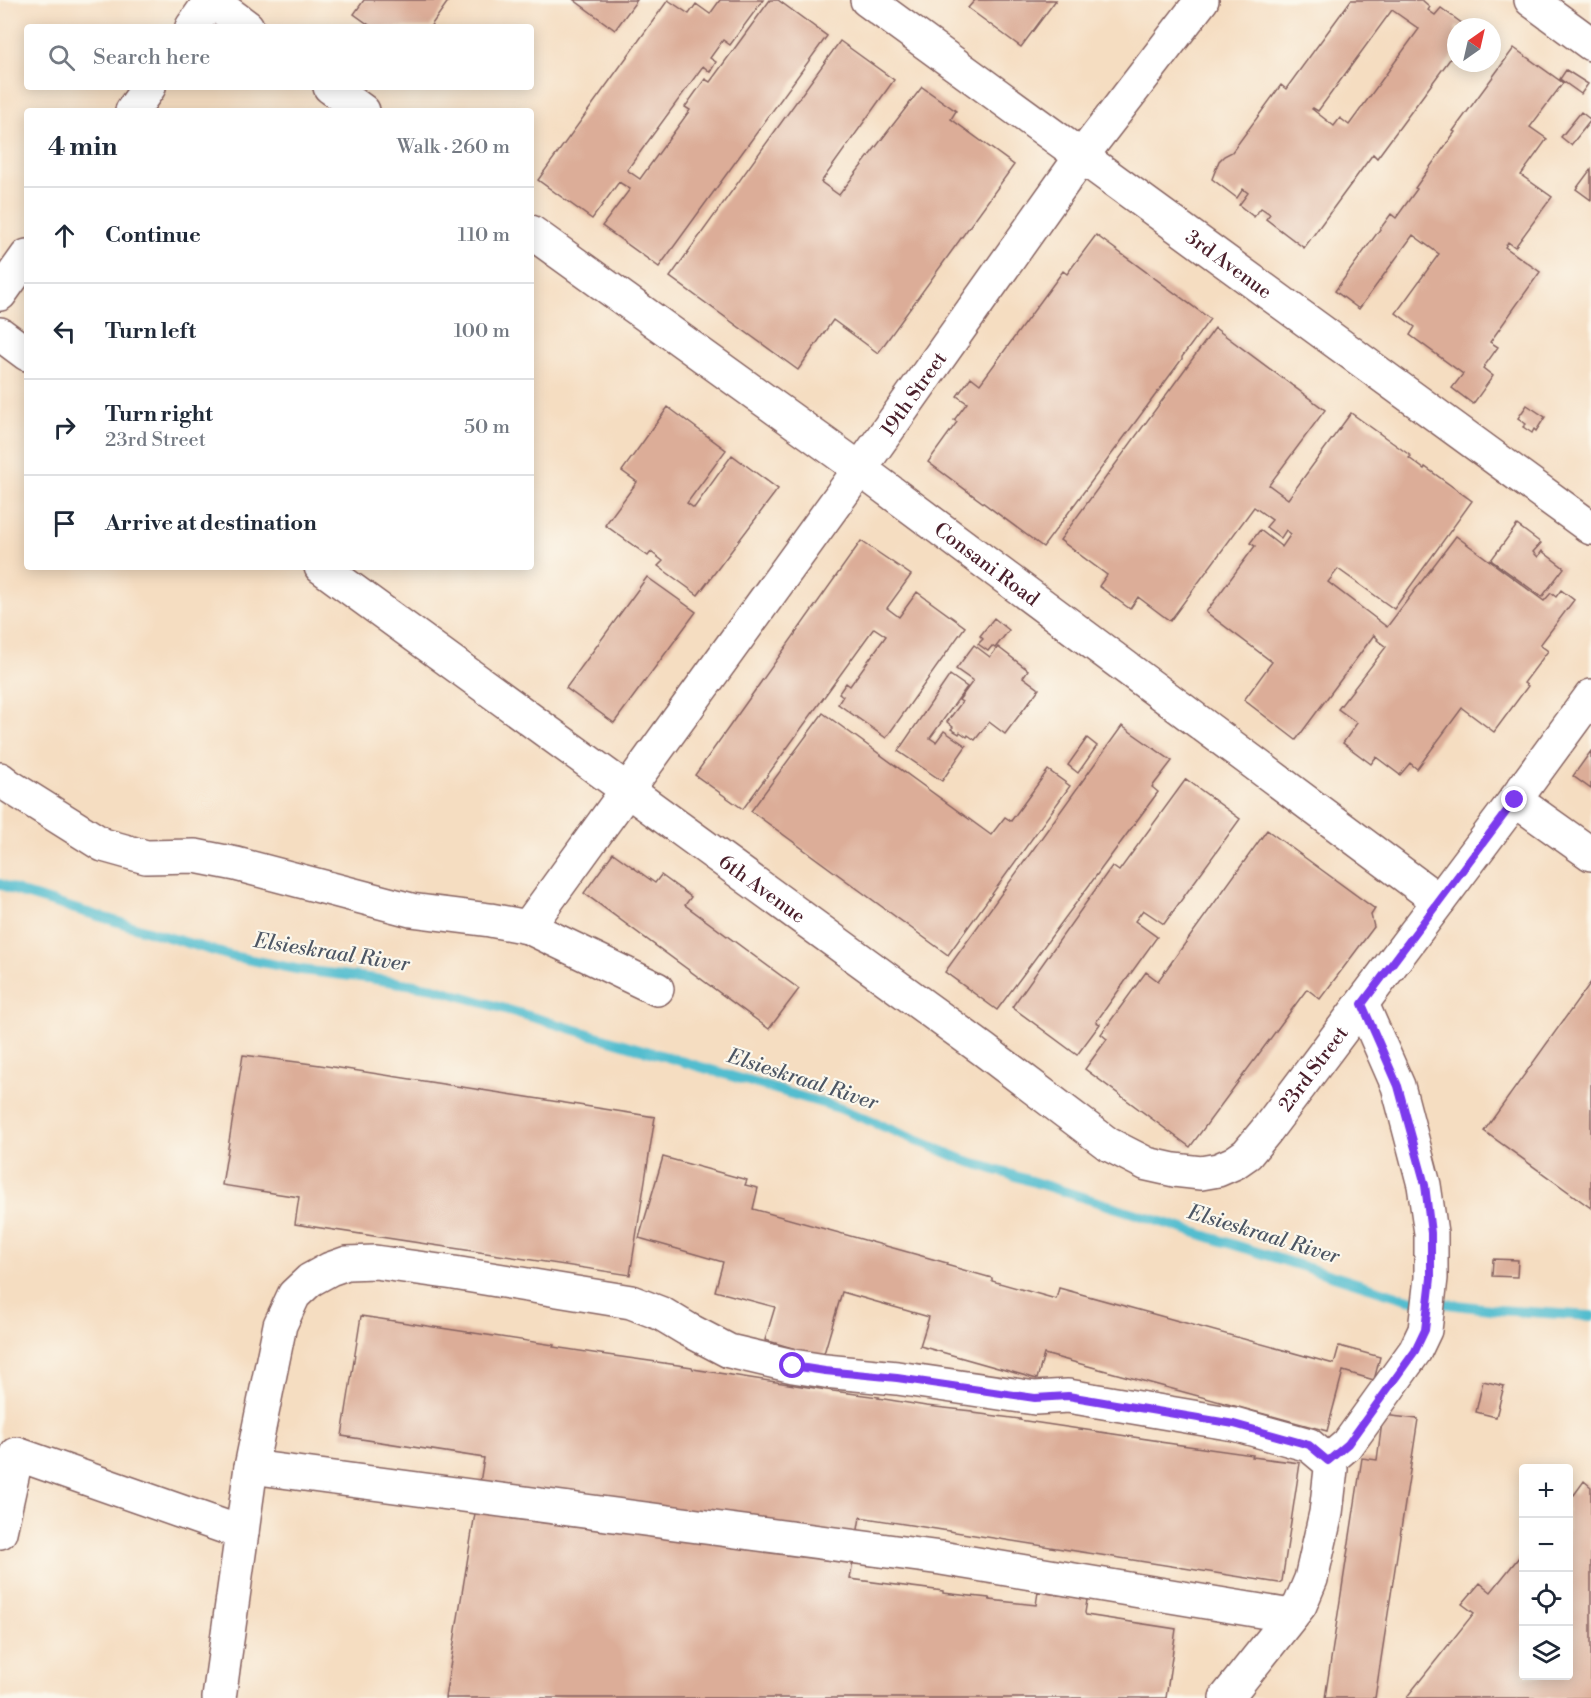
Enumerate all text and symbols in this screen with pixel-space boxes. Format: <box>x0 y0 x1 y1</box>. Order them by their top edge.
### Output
north arrow <box>1447 18 1501 72</box>
search box <box>24 24 534 90</box>
icon: search <box>45 41 78 74</box>
text: Search here <box>93 44 210 71</box>
text: 4 min <box>48 131 118 163</box>
text: Walk · 260 m <box>397 135 510 160</box>
icon: ahead <box>48 219 81 252</box>
text: Continue <box>105 222 201 249</box>
text: 110 m <box>458 223 510 248</box>
street label: 3rd Avenue <box>1180 225 1276 305</box>
icon: left <box>48 315 81 348</box>
text: Turn left <box>105 318 196 345</box>
text: 100 m <box>454 319 510 344</box>
street label: 19th Street <box>876 347 953 442</box>
text: Turn right <box>105 401 213 428</box>
icon: right <box>48 411 81 444</box>
text: 50 m <box>464 415 510 440</box>
text: 23rd Street <box>105 428 206 453</box>
icon: arrive <box>48 507 81 540</box>
text: Arrive at destination <box>105 510 317 537</box>
street label: Consani Road <box>929 518 1044 613</box>
route end <box>1501 786 1527 812</box>
street label: 6th Avenue <box>713 850 810 930</box>
water label: Elsieskraal River <box>251 928 412 978</box>
street label: 23rd Street <box>1274 1022 1354 1117</box>
water label: Elsieskraal River <box>723 1043 882 1117</box>
water label: Elsieskraal River <box>1184 1199 1344 1271</box>
route start <box>779 1352 805 1378</box>
map controls <box>1519 1464 1573 1680</box>
button: + <box>1519 1464 1573 1518</box>
button: − <box>1519 1518 1573 1572</box>
button: locate <box>1519 1572 1573 1626</box>
button: layers <box>1519 1626 1573 1680</box>

